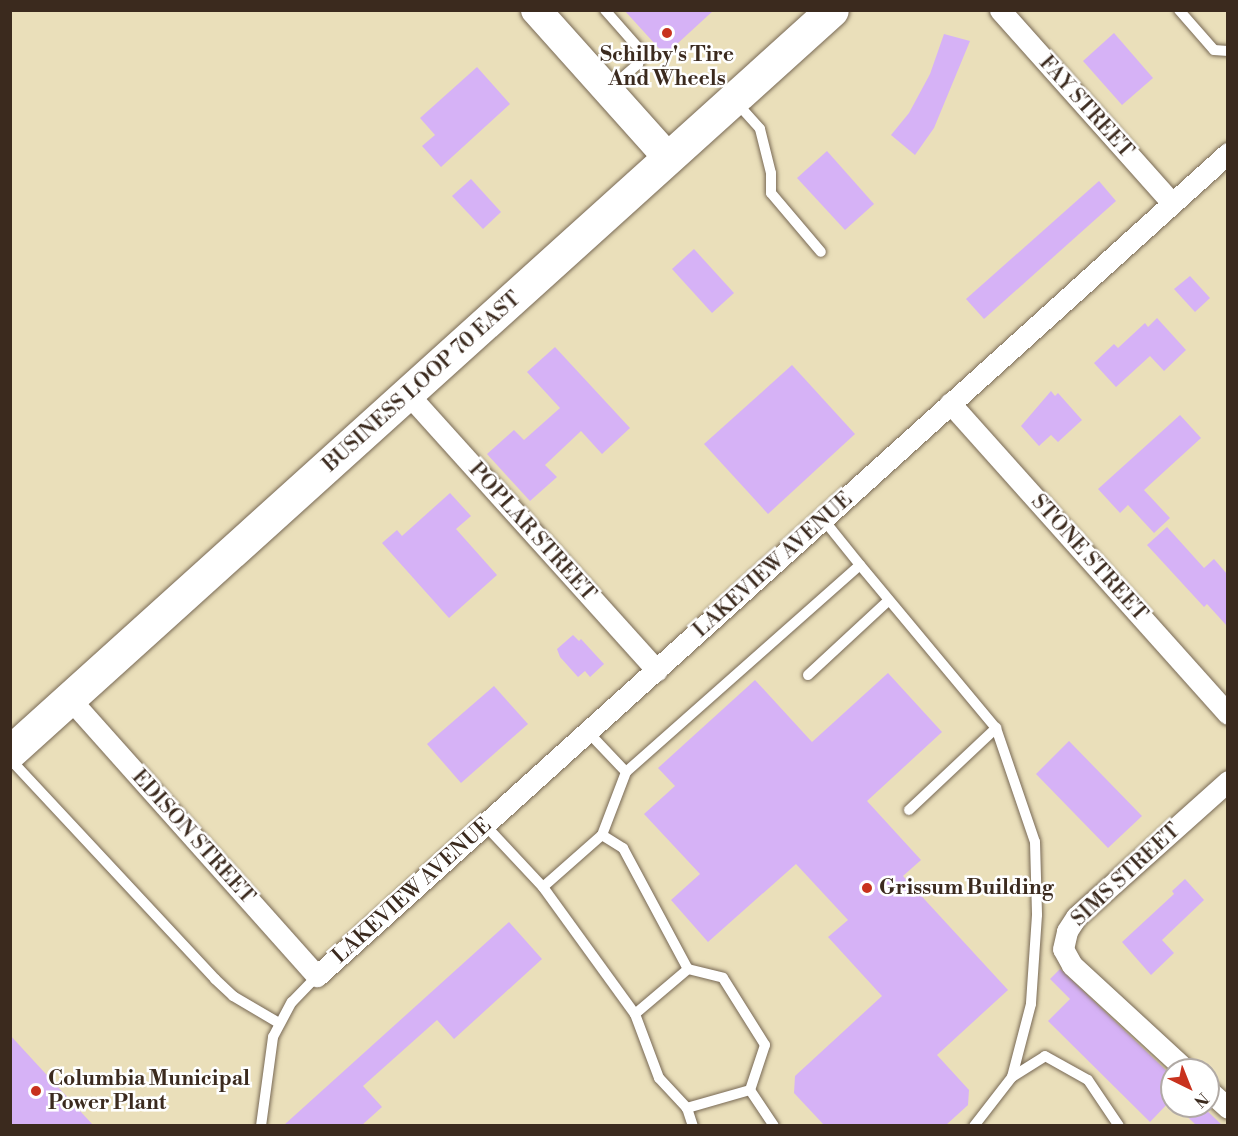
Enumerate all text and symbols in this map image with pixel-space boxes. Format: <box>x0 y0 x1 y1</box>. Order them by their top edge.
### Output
marker: Schilby's Tire And Wheels <box>660 26 674 40</box>
place label: Schilby's Tire And Wheels <box>600 42 734 92</box>
street label: FAY STREET <box>1034 51 1138 163</box>
street label: BUSINESS LOOP 70 EAST <box>318 287 526 477</box>
street label: POPLAR STREET <box>463 458 601 606</box>
street label: LAKEVIEW AVENUE <box>688 487 858 643</box>
street label: STONE STREET <box>1025 489 1153 627</box>
street label: EDISON STREET <box>126 765 260 909</box>
street label: LAKEVIEW AVENUE <box>327 813 497 969</box>
street label: SIMS STREET <box>1066 818 1186 932</box>
place label: Grissum Building <box>879 875 1054 901</box>
marker: Grissum Building <box>860 881 874 895</box>
north arrow <box>1160 1058 1220 1118</box>
place label: Columbia Municipal Power Plant <box>48 1066 250 1116</box>
marker: Columbia Municipal Power Plant <box>29 1084 43 1098</box>
text: N <box>1189 1088 1212 1111</box>

